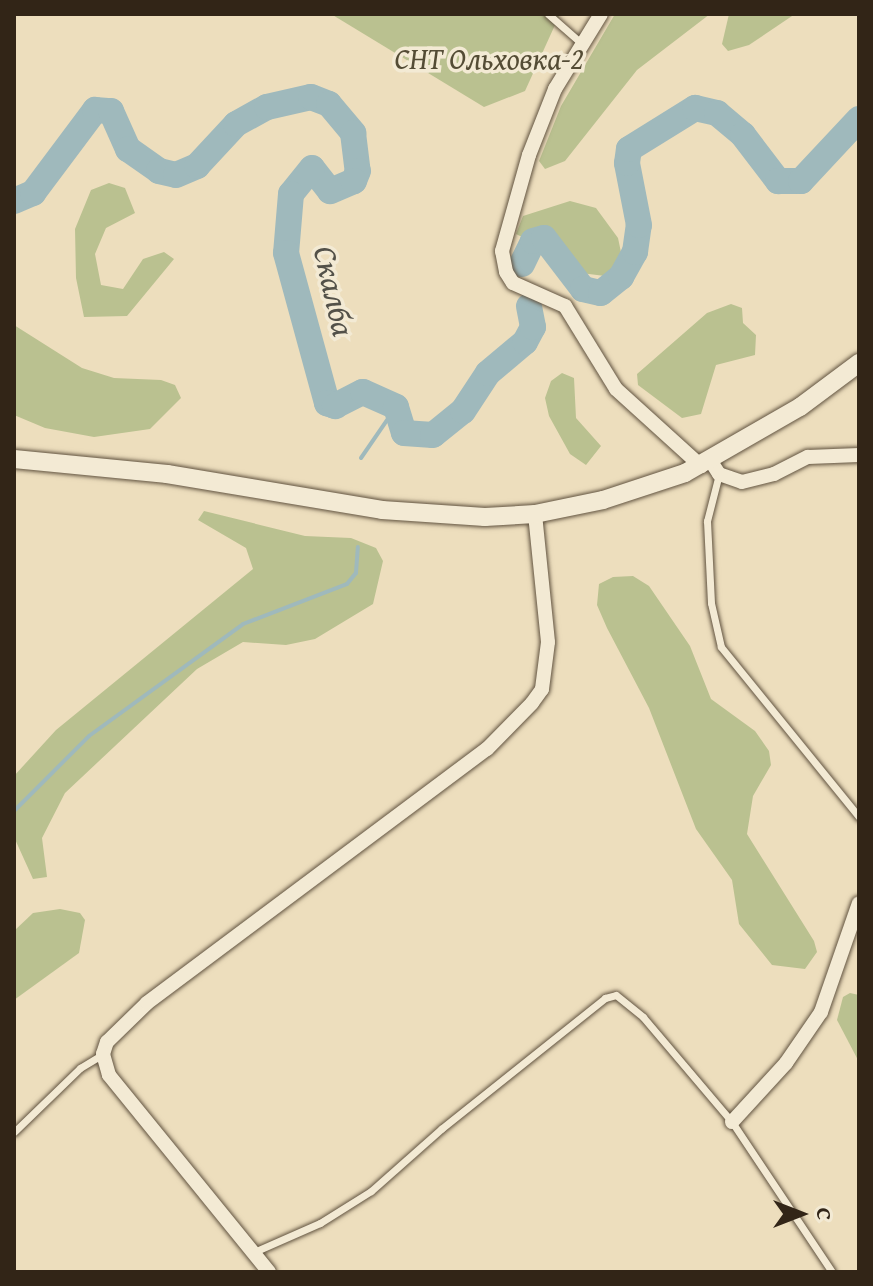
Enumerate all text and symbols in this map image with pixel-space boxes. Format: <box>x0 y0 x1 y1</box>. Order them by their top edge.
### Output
park label: СНТ Ольховка-2 <box>394 40 584 76</box>
water label: Скалба <box>305 242 363 340</box>
north arrow <box>761 1174 841 1254</box>
text: С <box>809 1208 841 1220</box>

